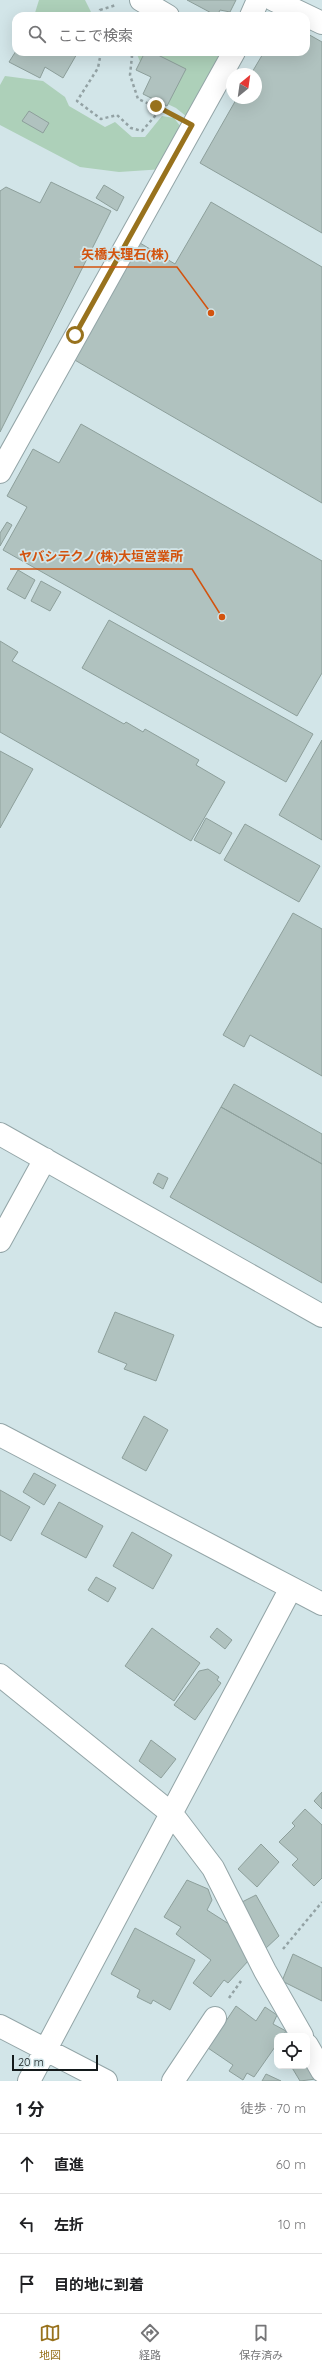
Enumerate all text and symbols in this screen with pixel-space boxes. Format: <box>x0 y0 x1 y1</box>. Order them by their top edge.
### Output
search box <box>12 12 310 56</box>
icon: search <box>26 23 48 45</box>
text: ここで検索 <box>58 26 133 45</box>
north arrow <box>226 68 262 104</box>
route end <box>147 97 165 115</box>
callout: 矢橋大理石(株) <box>74 242 177 267</box>
text: 矢橋大理石(株) <box>81 246 169 262</box>
route start <box>66 326 84 344</box>
callout: ヤバシテクノ(株)大垣営業所 <box>10 544 192 569</box>
text: ヤバシテクノ(株)大垣営業所 <box>19 548 183 564</box>
map controls <box>274 2033 310 2069</box>
button: locate <box>274 2033 310 2069</box>
scale bar <box>12 2053 98 2072</box>
text: 20 m <box>18 2055 44 2069</box>
text: 1 分 <box>16 2098 44 2119</box>
text: 徒歩 · 70 m <box>241 2100 306 2116</box>
icon: ahead <box>16 2153 38 2175</box>
text: 直進 <box>54 2155 84 2174</box>
text: 60 m <box>276 2156 306 2172</box>
icon: left <box>16 2213 38 2235</box>
text: 左折 <box>54 2215 84 2234</box>
text: 10 m <box>278 2216 306 2232</box>
icon: arrive <box>16 2273 38 2295</box>
text: 目的地に到着 <box>54 2275 144 2294</box>
tab: 地図 <box>39 2322 61 2362</box>
tab: 経路 <box>139 2322 161 2362</box>
tab: 保存済み <box>239 2322 283 2362</box>

